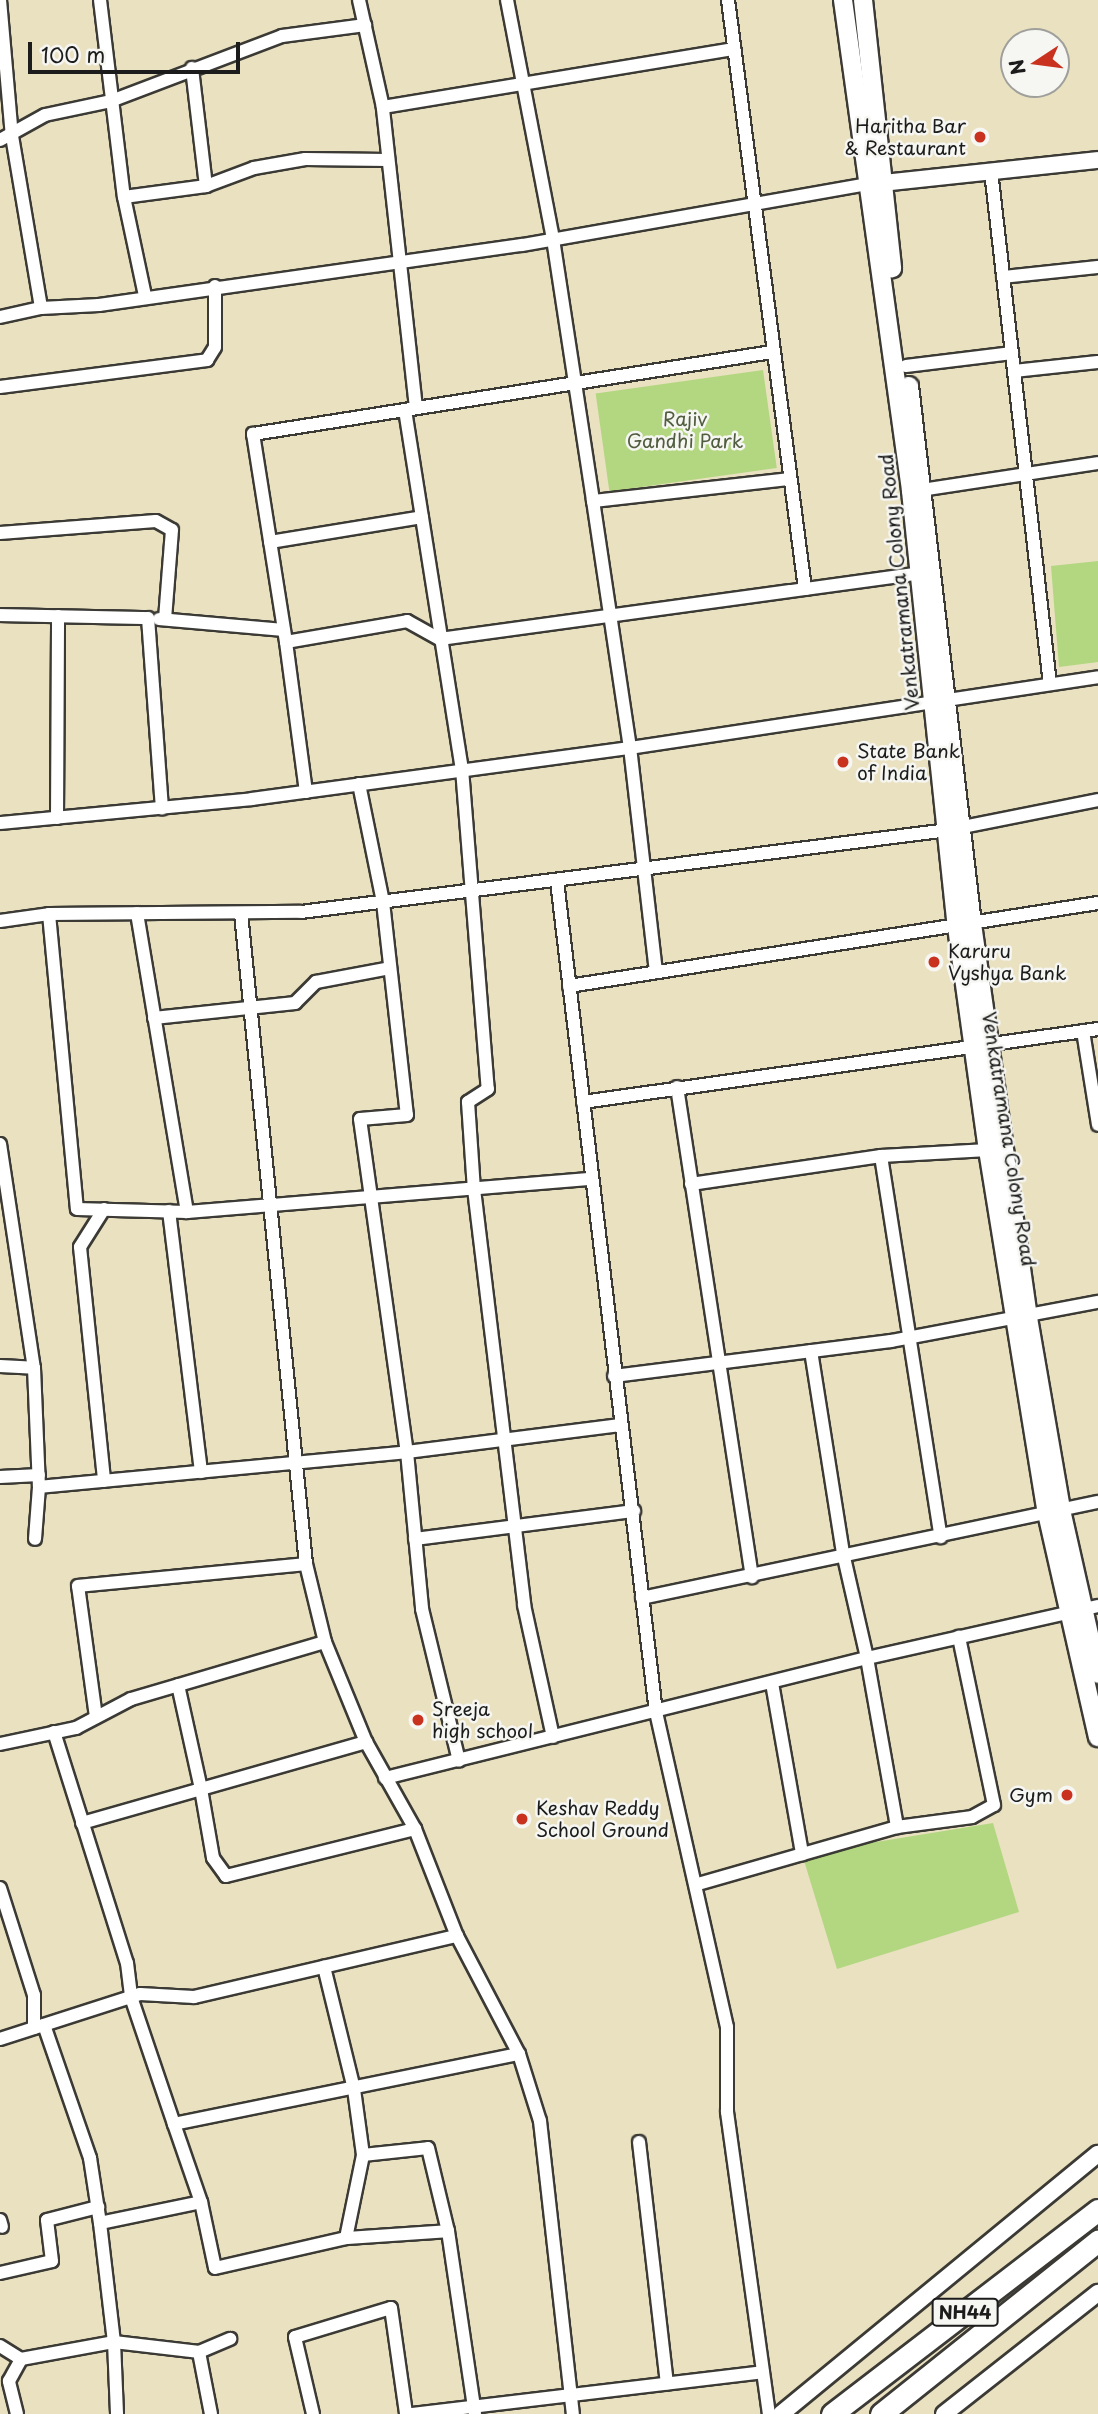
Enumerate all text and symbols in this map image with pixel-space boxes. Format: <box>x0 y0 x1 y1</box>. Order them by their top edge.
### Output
scale bar <box>32 28 243 72</box>
north arrow <box>1000 28 1070 98</box>
text: 100 m <box>41 38 105 70</box>
text: N <box>1001 57 1032 78</box>
place label: Haritha Bar & Restaurant <box>844 115 966 159</box>
marker: Haritha Bar & Restaurant <box>972 129 988 145</box>
park label: Rajiv Gandhi Park <box>627 408 743 452</box>
street label: Venkatramana Colony Road <box>874 453 924 711</box>
place label: State Bank of India <box>857 740 960 784</box>
marker: State Bank of India <box>835 754 851 770</box>
place label: Karuru Vyshya Bank <box>948 940 1068 984</box>
marker: Karuru Vyshya Bank <box>926 954 942 970</box>
street label: Venkatramana Colony Road <box>978 1010 1040 1268</box>
place label: Sreeja high school <box>432 1698 534 1742</box>
marker: Sreeja high school <box>410 1712 426 1728</box>
place label: Gym <box>1009 1784 1053 1806</box>
marker: Gym <box>1059 1787 1075 1803</box>
place label: Keshav Reddy School Ground <box>536 1797 669 1841</box>
marker: Keshav Reddy School Ground <box>514 1811 530 1827</box>
road number: NH44 <box>930 2298 1000 2326</box>

